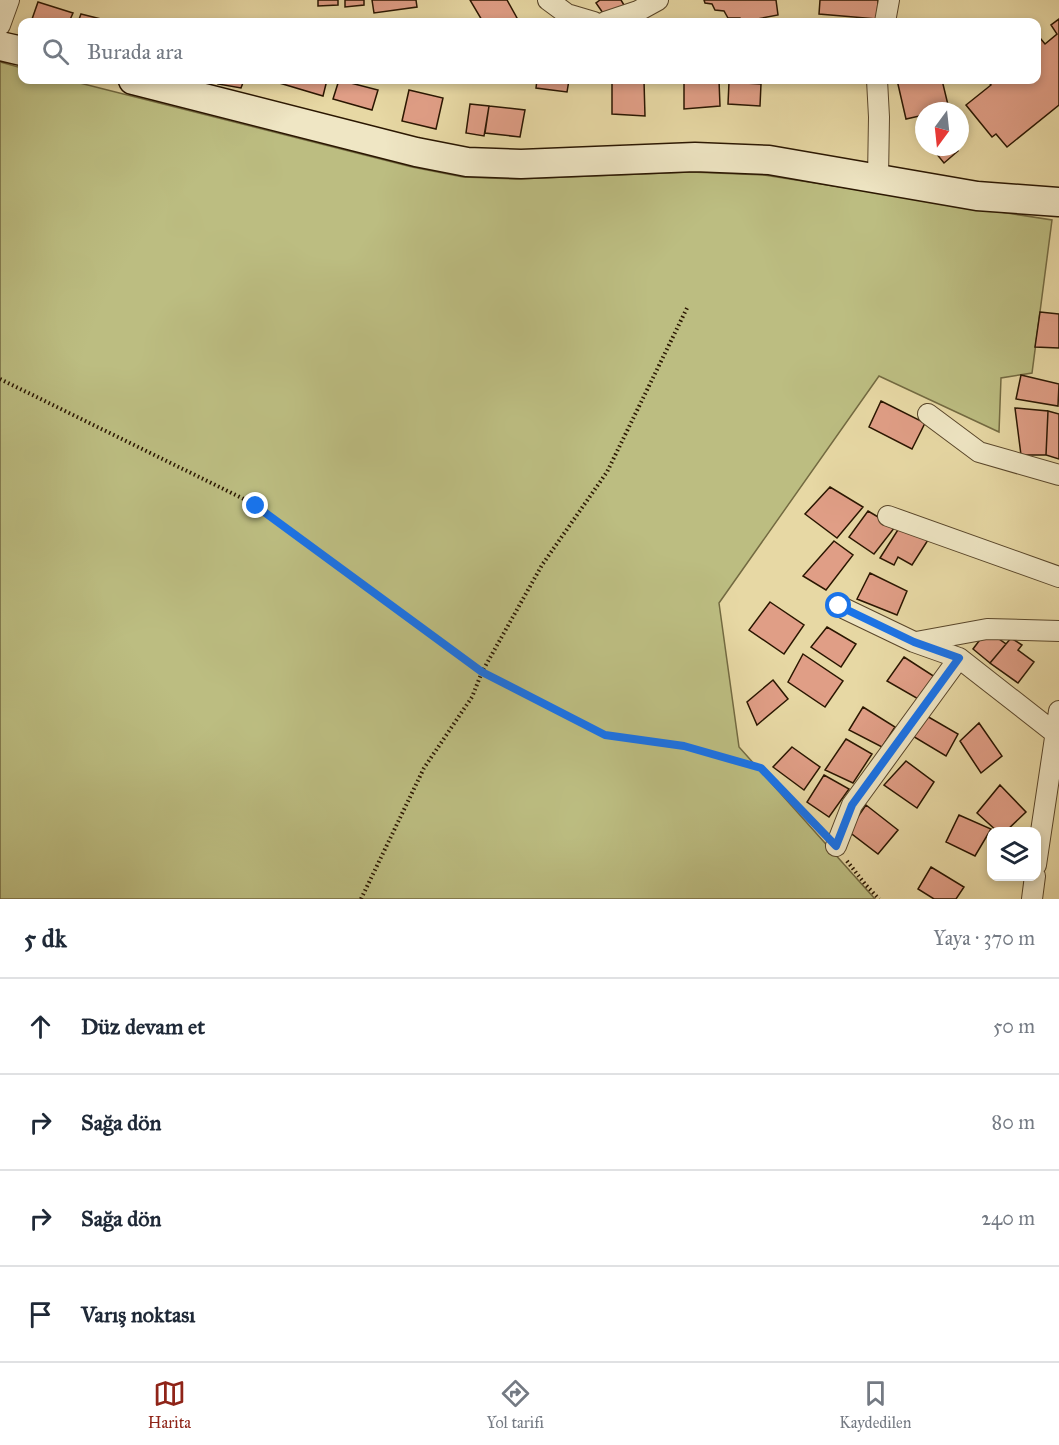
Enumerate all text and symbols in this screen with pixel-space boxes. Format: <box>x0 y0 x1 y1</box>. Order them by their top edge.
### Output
search box <box>18 18 1041 84</box>
icon: search <box>39 35 72 68</box>
text: Burada ara <box>87 38 183 65</box>
north arrow <box>915 102 969 156</box>
route end <box>242 492 268 518</box>
route start <box>825 592 851 618</box>
map controls <box>987 827 1041 881</box>
button: layers <box>987 827 1041 881</box>
text: 5 dk <box>24 922 67 954</box>
text: Yaya · 370 m <box>933 926 1035 950</box>
icon: ahead <box>24 1010 57 1043</box>
text: Düz devam et <box>81 1013 205 1040</box>
text: 50 m <box>993 1014 1035 1038</box>
icon: right <box>24 1106 57 1139</box>
text: Sağa dön <box>81 1109 161 1136</box>
text: 80 m <box>992 1110 1035 1134</box>
icon: right <box>24 1202 57 1235</box>
text: Sağa dön <box>81 1205 161 1232</box>
text: 240 m <box>981 1206 1035 1230</box>
icon: arrive <box>24 1298 57 1331</box>
text: Varış noktası <box>81 1301 195 1328</box>
tab: Harita <box>148 1377 191 1432</box>
tab: Yol tarifi <box>486 1377 544 1432</box>
tab: Kaydedilen <box>839 1377 911 1432</box>

